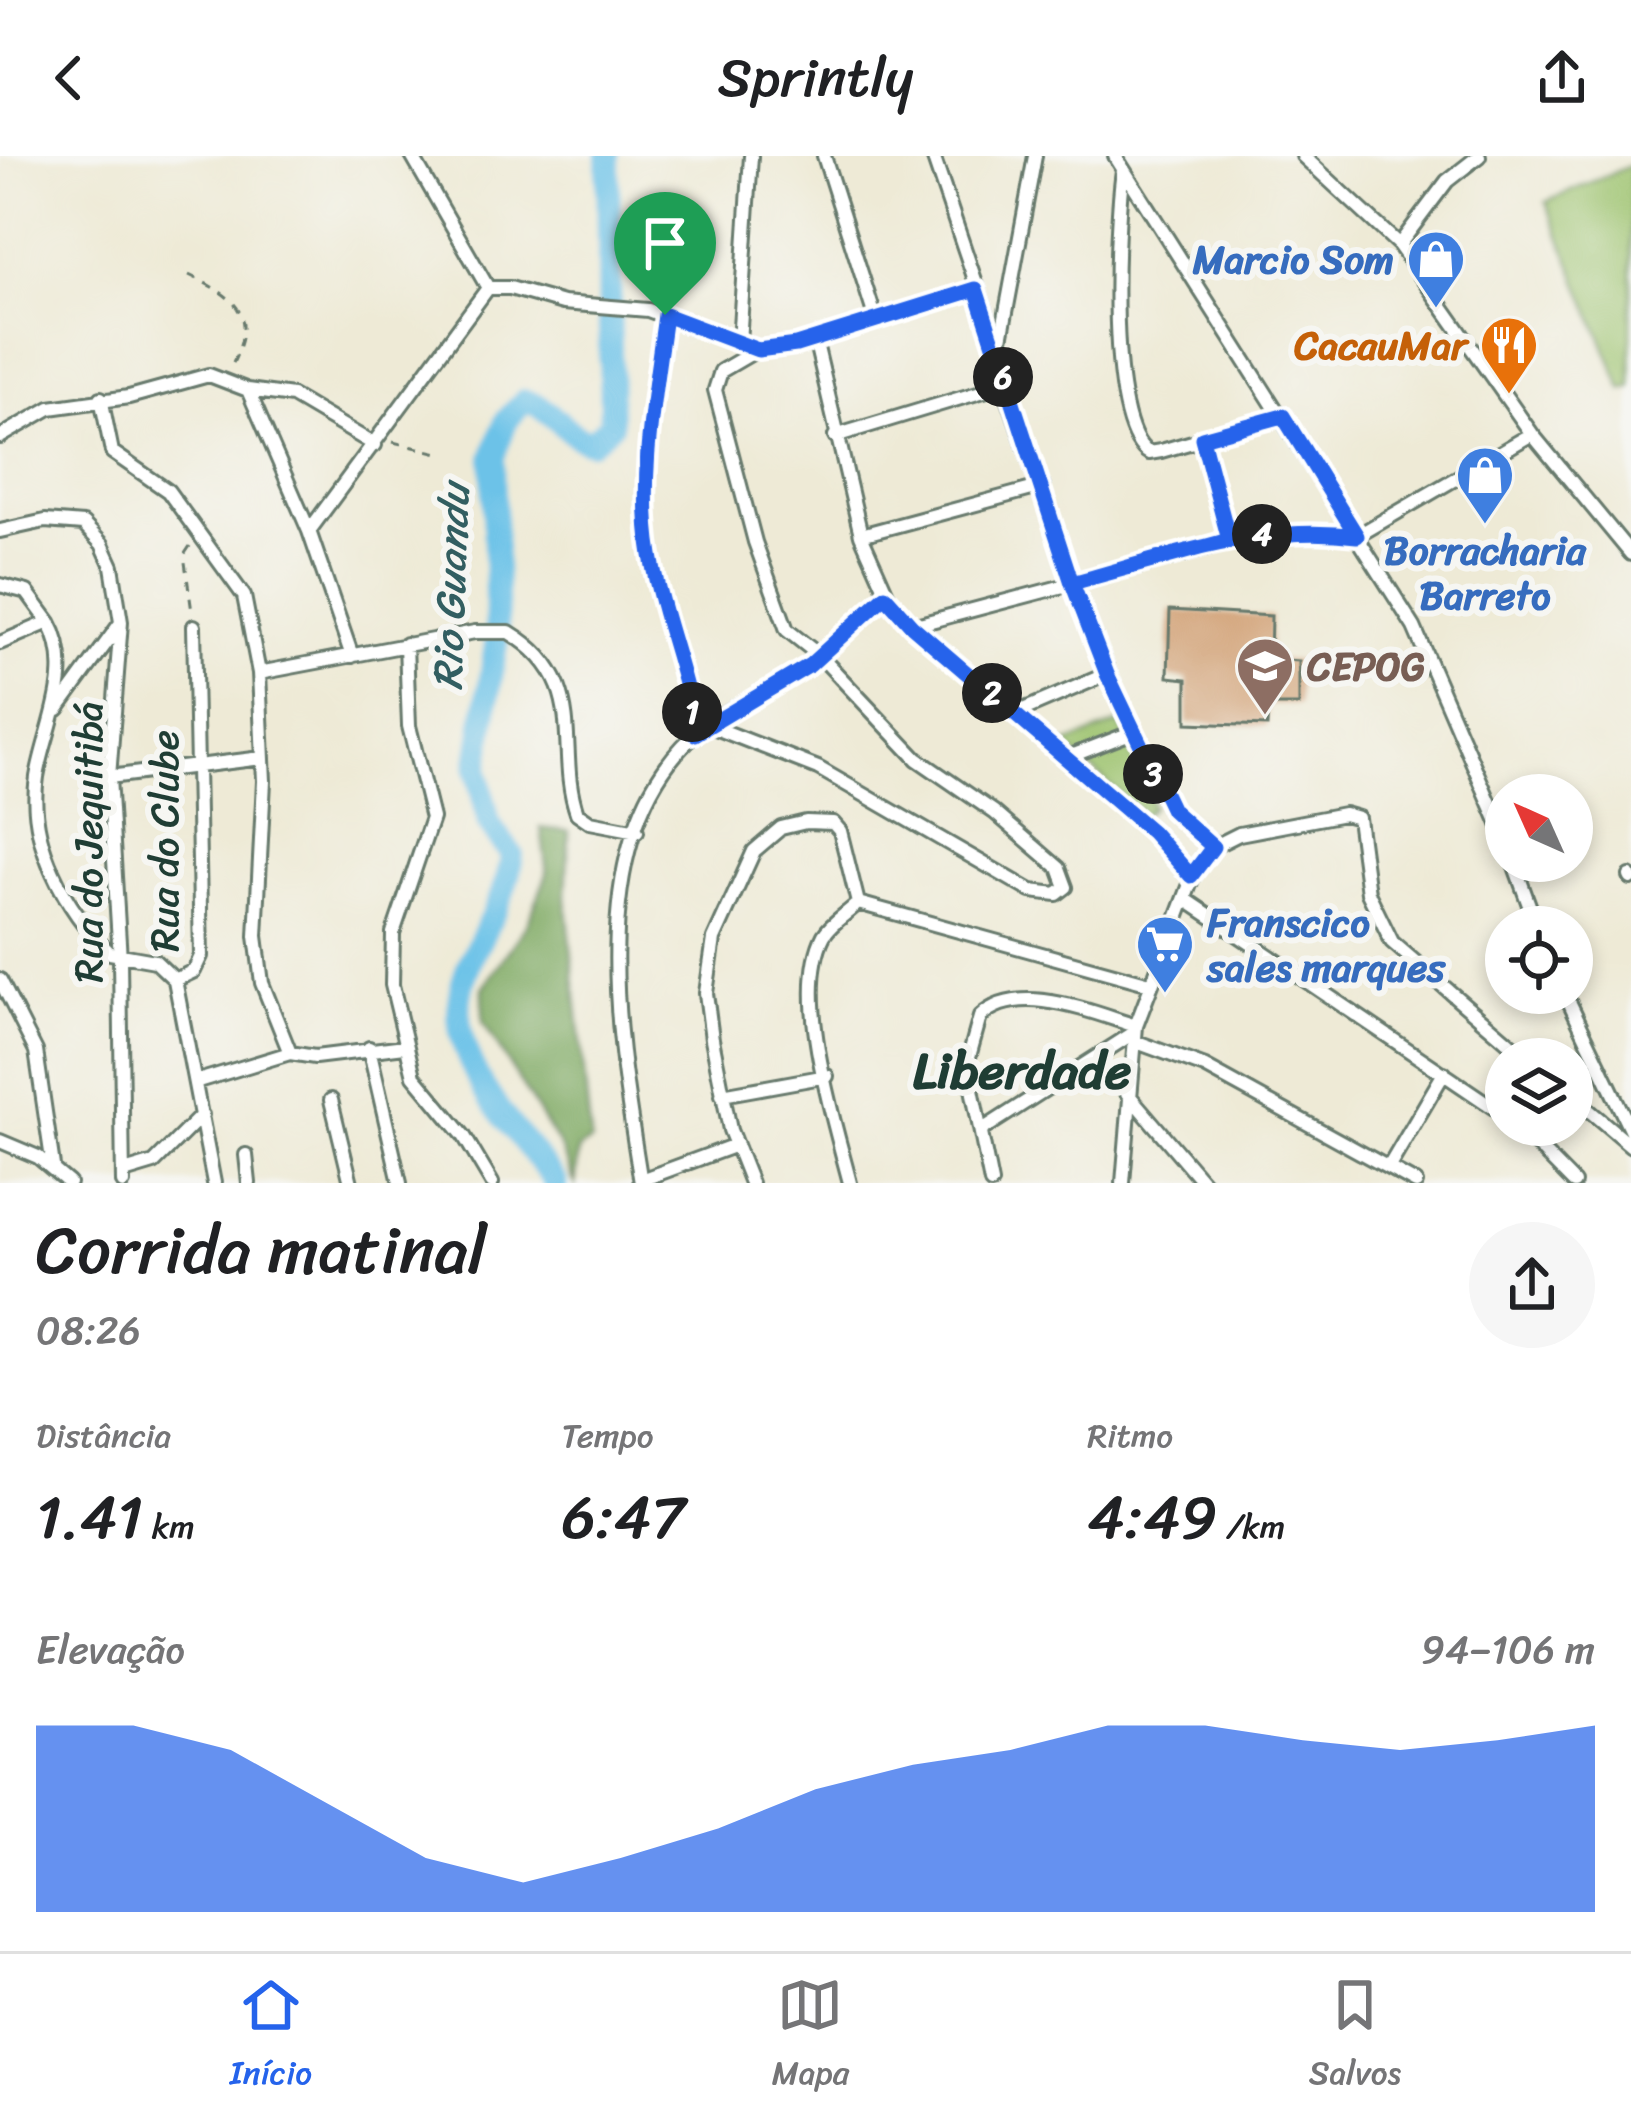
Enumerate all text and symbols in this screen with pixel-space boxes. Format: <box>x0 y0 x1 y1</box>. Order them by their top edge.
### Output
text: Sprintly <box>718 30 913 126</box>
icon: back <box>36 45 102 111</box>
icon: share <box>1529 45 1595 111</box>
pin <box>614 192 716 315</box>
icon: arrive <box>632 210 698 276</box>
place label: Marcio Som <box>1192 225 1394 294</box>
shop icon: Marcio Som <box>1405 228 1467 310</box>
place label: CacauMar <box>1293 311 1470 380</box>
restaurant icon: CacauMar <box>1478 314 1540 396</box>
pin: 6 <box>973 347 1033 407</box>
text: 6 <box>994 348 1012 406</box>
shop icon: Borracharia Barreto <box>1454 444 1516 526</box>
water label: Rio Guandu <box>410 477 492 691</box>
pin: 4 <box>1232 504 1292 564</box>
text: 4 <box>1252 505 1272 563</box>
place label: Borracharia Barreto <box>1384 516 1587 630</box>
place label: CEPOG <box>1306 632 1425 701</box>
school or university icon: CEPOG <box>1234 635 1296 717</box>
pin: 2 <box>962 663 1022 723</box>
text: 2 <box>982 664 1002 722</box>
pin: 1 <box>662 682 722 742</box>
text: 1 <box>685 683 699 741</box>
street label: Rua do Jequitibá <box>54 702 123 982</box>
street label: Rua do Clube <box>130 730 199 952</box>
pin: 3 <box>1123 744 1183 804</box>
text: 3 <box>1144 745 1162 803</box>
north arrow <box>1485 774 1593 882</box>
map controls <box>1485 774 1593 1146</box>
place label: Franscico sales marques <box>1206 888 1446 1002</box>
button: locate <box>1485 906 1593 1014</box>
supermarket icon: Franscico sales marques <box>1134 913 1196 995</box>
district label: Liberdade <box>913 1026 1131 1116</box>
button: layers <box>1485 1038 1593 1146</box>
text: Corrida matinal <box>36 1192 487 1309</box>
button: share <box>1469 1222 1595 1348</box>
text: 08:26 <box>36 1296 141 1365</box>
text: Distância <box>36 1407 171 1465</box>
text: Tempo <box>562 1407 654 1465</box>
text: Ritmo <box>1087 1407 1173 1465</box>
text: 1.41 <box>36 1465 143 1571</box>
text: 6:47 <box>562 1465 686 1571</box>
text: 4:49 <box>1087 1465 1217 1571</box>
text: km <box>143 1498 195 1556</box>
text: /km <box>1217 1498 1285 1556</box>
text: Elevação <box>36 1615 185 1684</box>
text: 94–106 m <box>1421 1615 1595 1684</box>
tab: Início <box>230 1972 312 2102</box>
tab: Mapa <box>772 1972 849 2102</box>
tab: Salvos <box>1309 1972 1401 2102</box>

